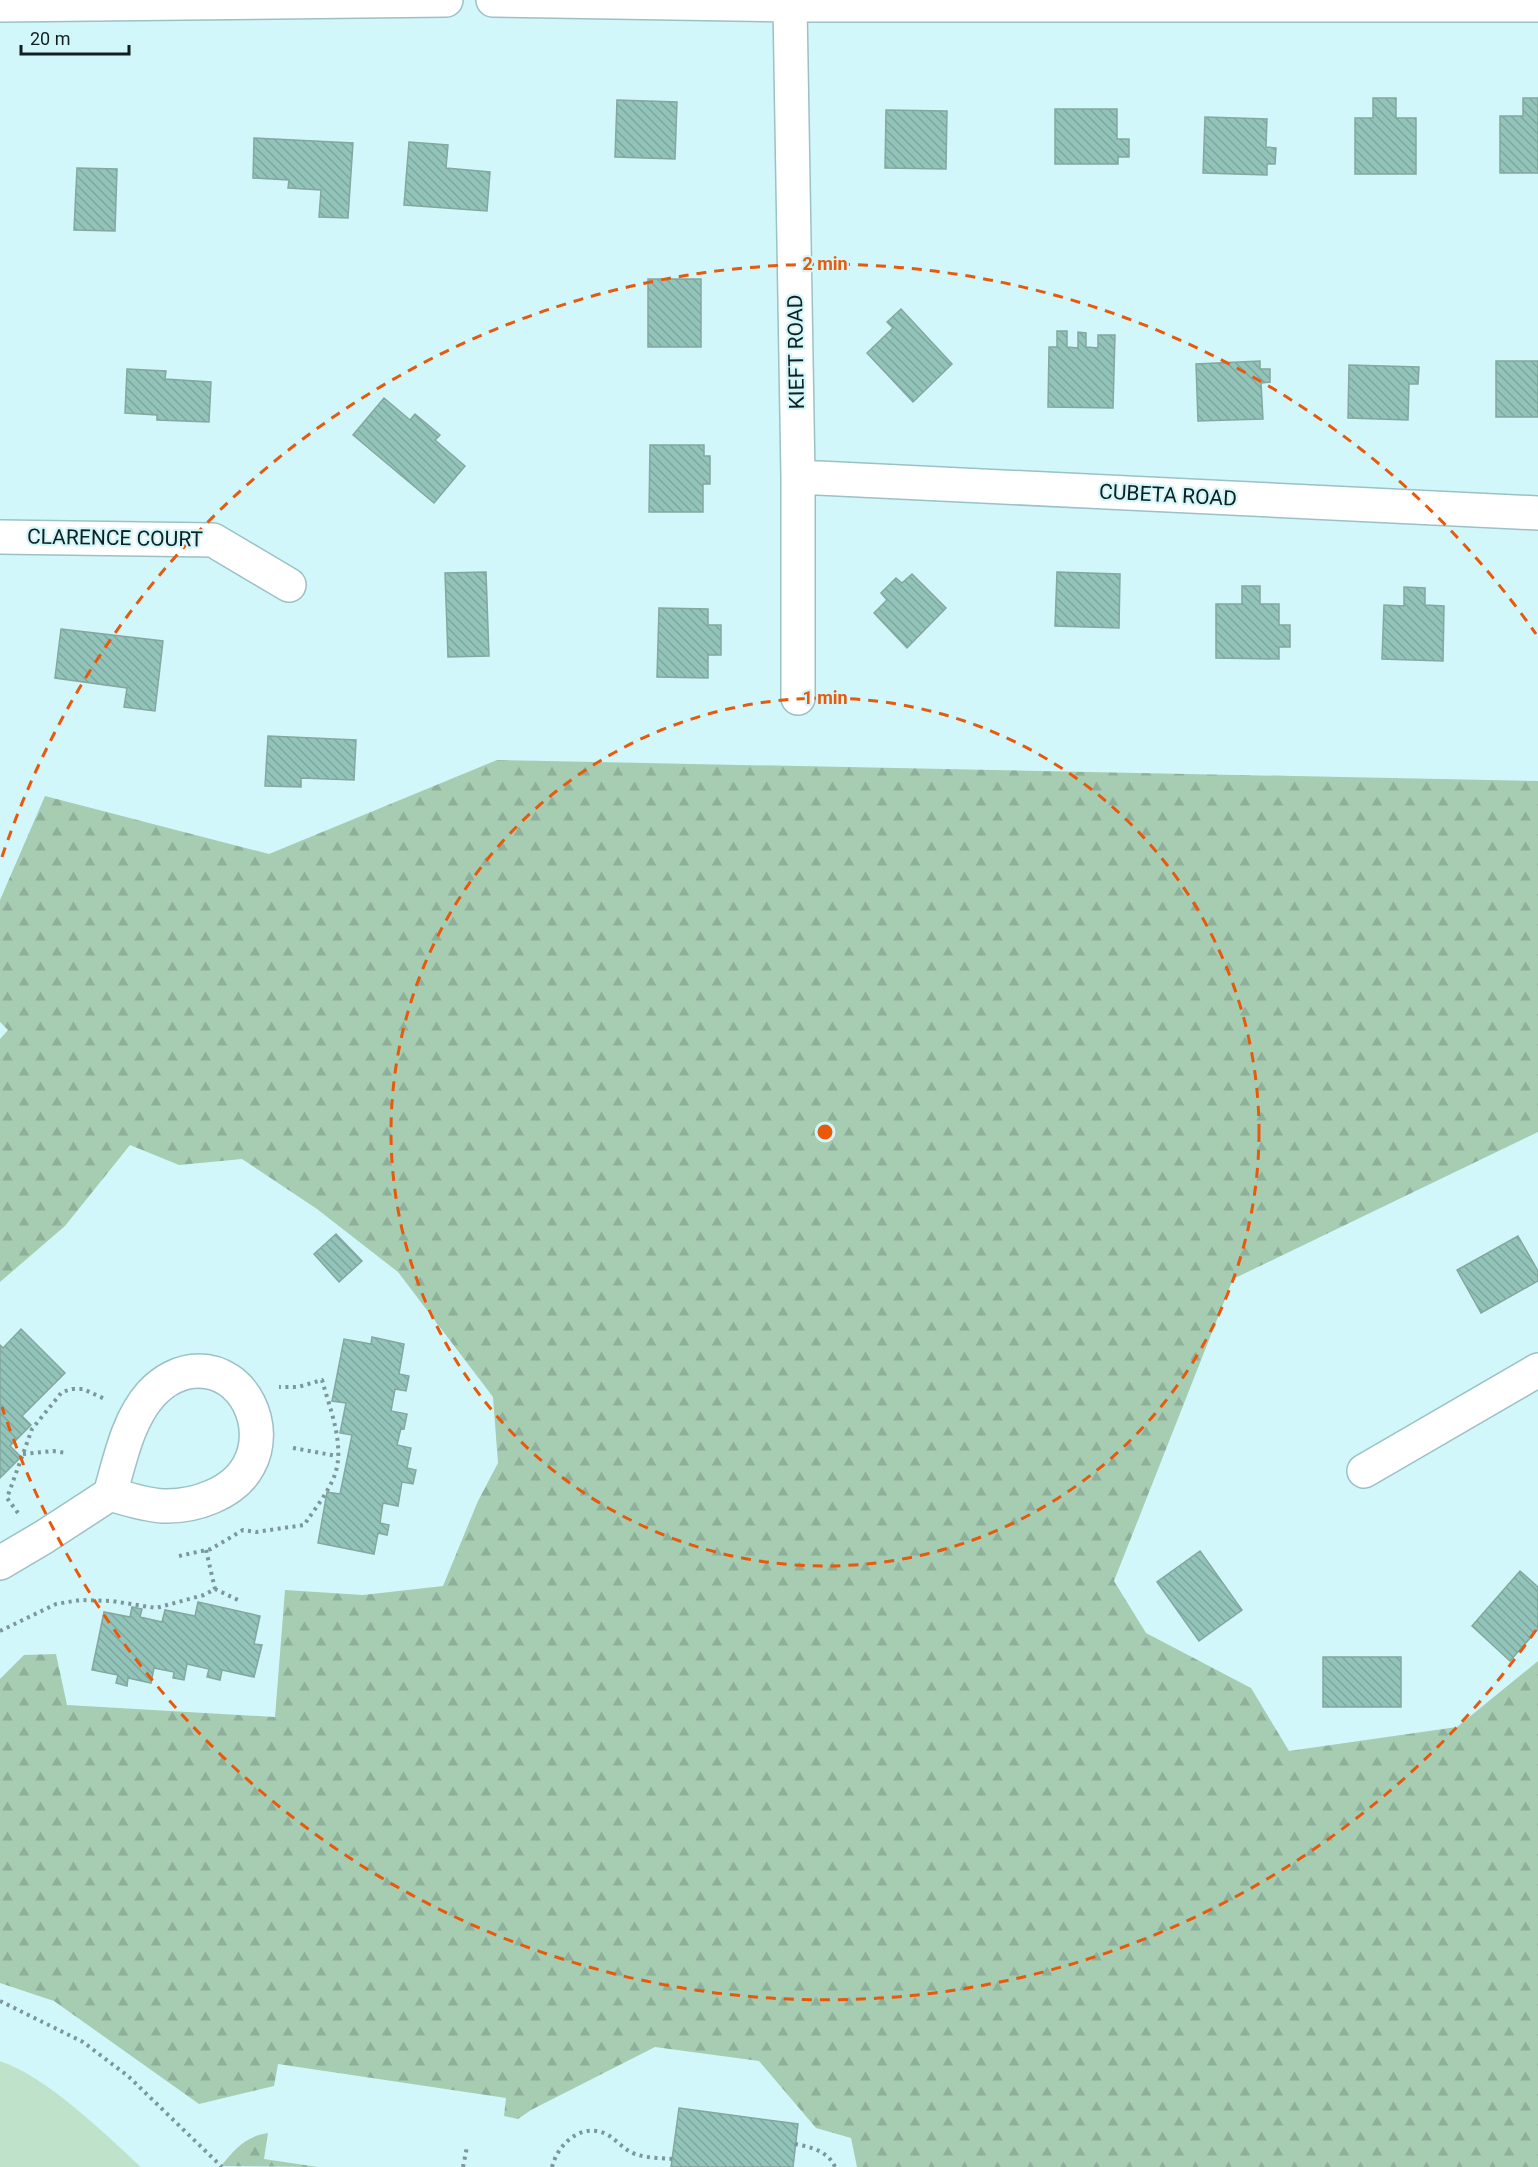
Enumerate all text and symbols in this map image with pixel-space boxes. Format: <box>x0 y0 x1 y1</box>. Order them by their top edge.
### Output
scale bar <box>21 18 129 56</box>
text: 20 m <box>30 28 70 49</box>
text: 2 min <box>802 253 848 274</box>
street label: KIEFT ROAD <box>783 294 809 410</box>
street label: CUBETA ROAD <box>1099 479 1237 511</box>
street label: CLARENCE COURT <box>27 524 204 552</box>
text: 1 min <box>802 687 848 708</box>
centre of rings <box>815 1122 835 1142</box>

